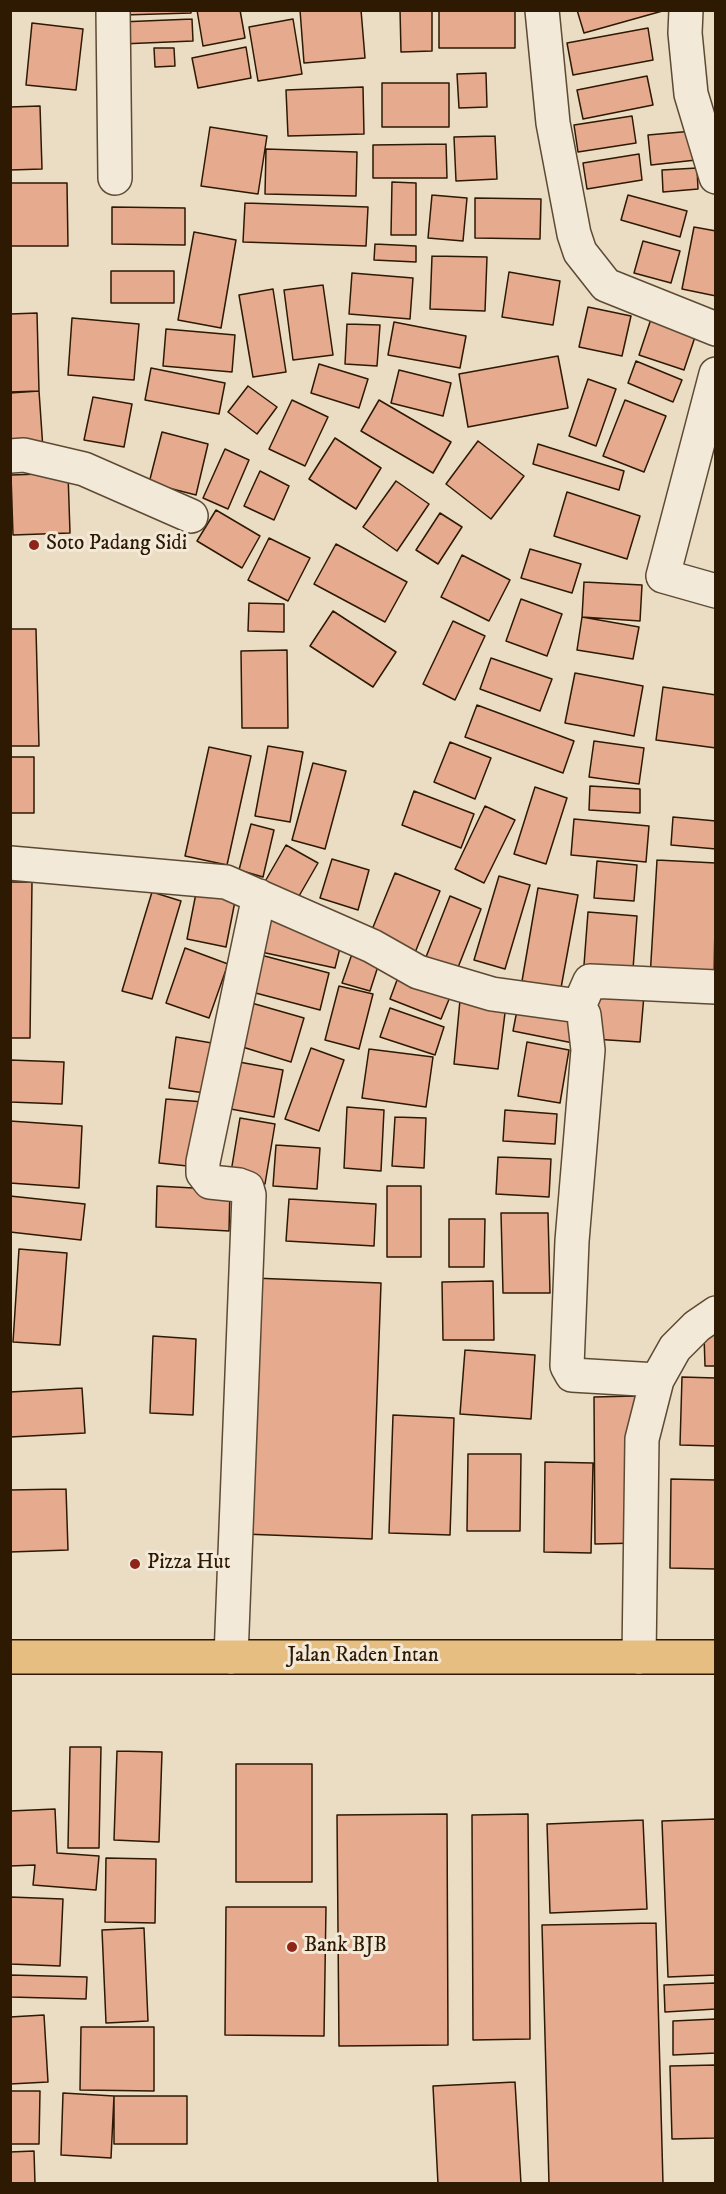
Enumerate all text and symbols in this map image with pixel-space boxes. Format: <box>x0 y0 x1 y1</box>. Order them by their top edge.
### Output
place label: Soto Padang Sidi <box>46 532 187 558</box>
marker: Soto Padang Sidi <box>27 538 41 552</box>
place label: Pizza Hut <box>147 1551 230 1577</box>
marker: Pizza Hut <box>128 1557 142 1571</box>
street label: Jalan Raden Intan <box>287 1644 439 1670</box>
place label: Bank BJB <box>304 1934 387 1960</box>
marker: Bank BJB <box>285 1940 299 1954</box>

